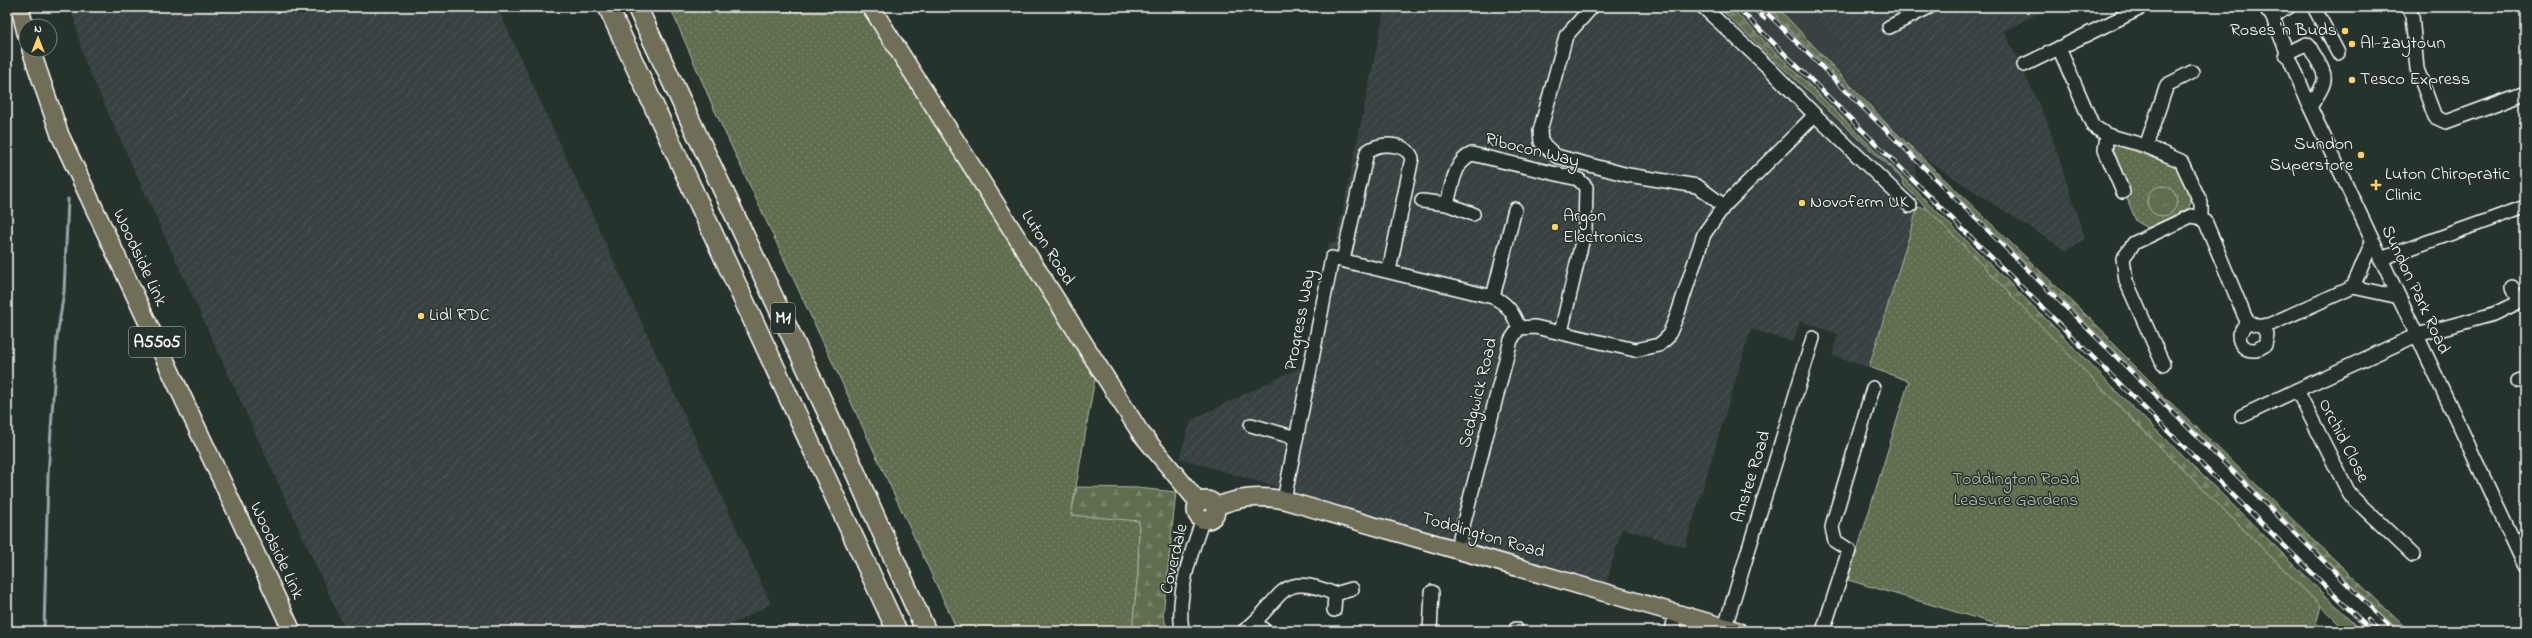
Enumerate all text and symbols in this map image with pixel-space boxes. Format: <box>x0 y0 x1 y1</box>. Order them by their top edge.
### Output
north arrow <box>18 18 58 58</box>
place label: Roses 'n Buds <box>2230 18 2337 44</box>
text: N <box>34 21 42 37</box>
marker: Roses 'n Buds <box>2340 26 2350 36</box>
place label: Al-Zaytoun <box>2360 31 2445 57</box>
marker: Al-Zaytoun <box>2347 39 2357 49</box>
place label: Tesco Express <box>2360 67 2470 93</box>
marker: Tesco Express <box>2347 75 2357 85</box>
street label: Ribocon Way <box>1482 127 1582 175</box>
place label: Sundon Superstore <box>2270 132 2354 179</box>
marker: Sundon Superstore <box>2356 150 2366 160</box>
place label: Luton Chiropratic Clinic <box>2385 162 2510 209</box>
marker: Luton Chiropratic Clinic <box>2370 179 2382 191</box>
place label: Novoferm UK <box>1810 190 1909 216</box>
marker: Novoferm UK <box>1797 198 1807 208</box>
place label: Argon Electronics <box>1563 204 1643 251</box>
street label: Woodside Link <box>105 205 173 311</box>
street label: Luton Road <box>1013 205 1081 291</box>
street label: Sundon Park Road <box>2374 221 2456 359</box>
marker: Argon Electronics <box>1550 222 1560 232</box>
street label: Progress Way <box>1278 267 1325 373</box>
place label: Lidl RDC <box>429 303 490 329</box>
road number: M1 <box>771 303 795 333</box>
marker: Lidl RDC <box>416 311 426 321</box>
road number: A5505 <box>129 327 185 357</box>
street label: Sedgwick Road <box>1453 335 1506 451</box>
street label: Orchid Close <box>2311 394 2376 488</box>
street label: Anstee Road <box>1726 428 1778 526</box>
park label: Toddington Road Leasure Gardens <box>1952 467 2080 514</box>
street label: Woodside Link <box>242 498 310 604</box>
street label: Toddington Road <box>1418 506 1548 567</box>
street label: Coverdale <box>1154 520 1196 597</box>

